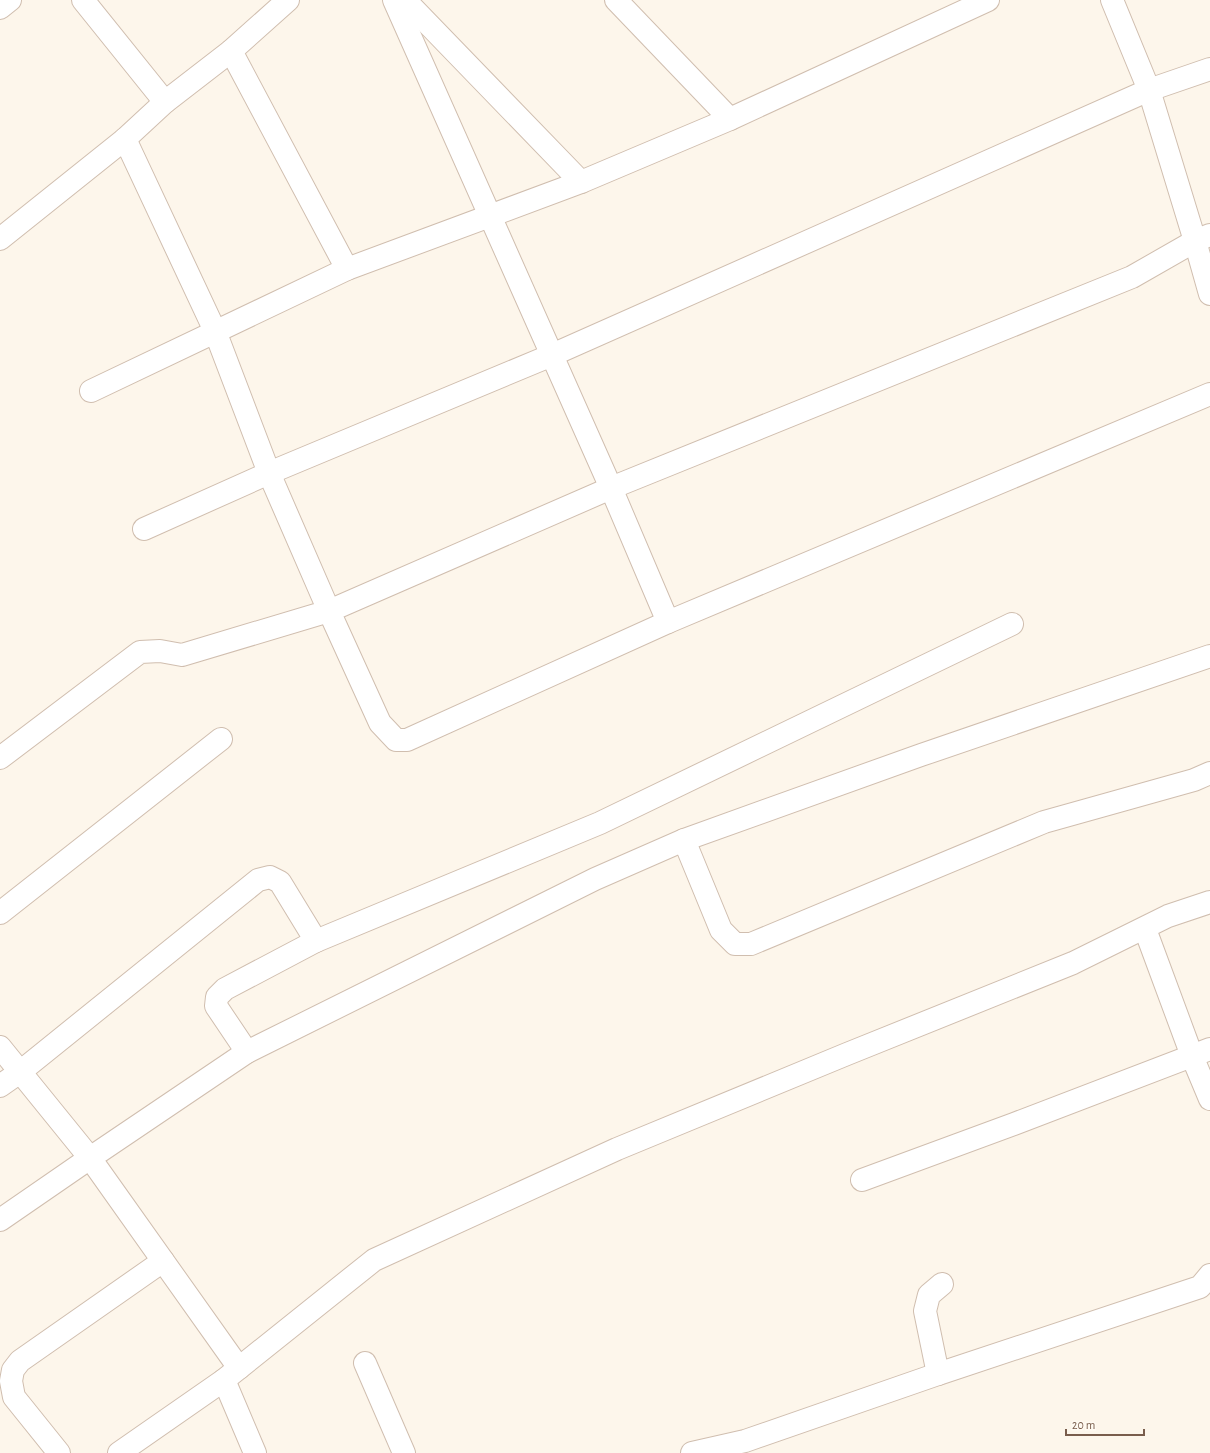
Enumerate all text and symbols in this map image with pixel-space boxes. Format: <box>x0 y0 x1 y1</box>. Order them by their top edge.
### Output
scale bar <box>1066 1411 1144 1437</box>
text: 20 m <box>1072 1419 1095 1431</box>

